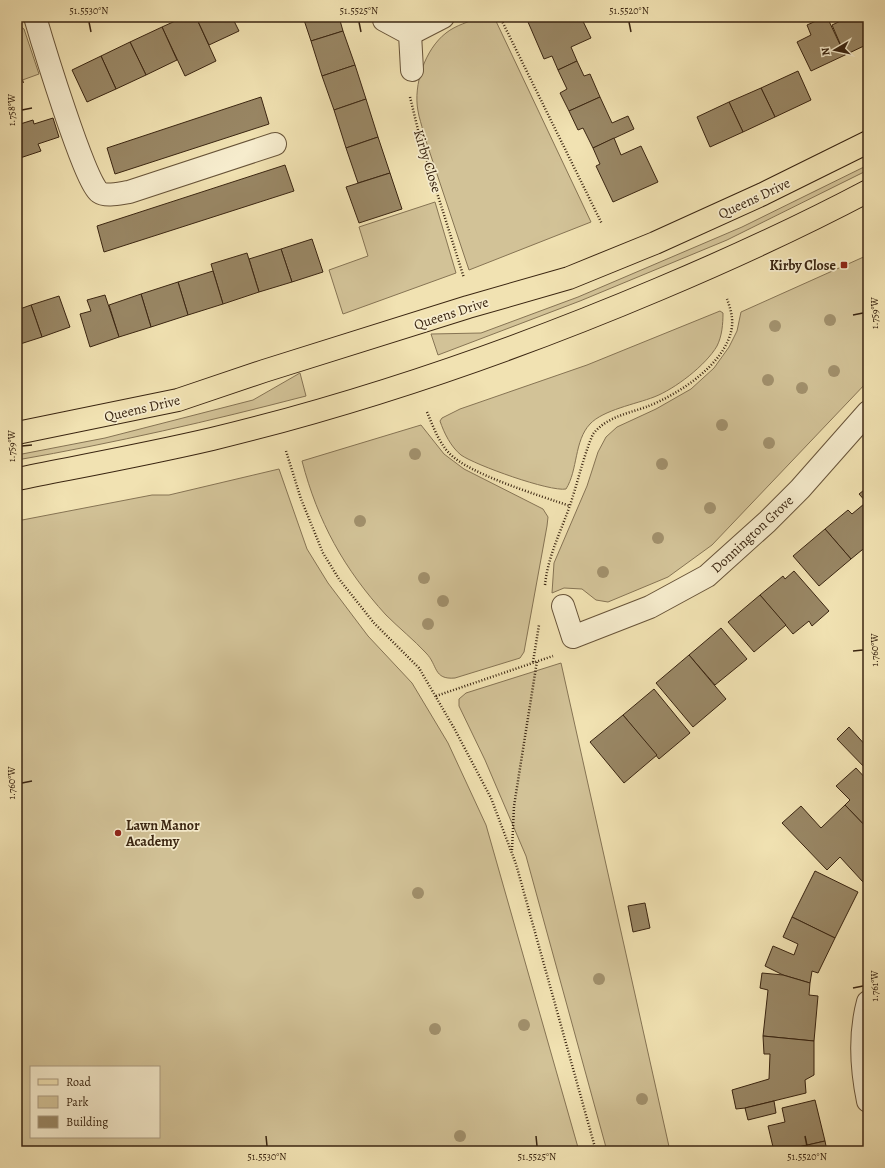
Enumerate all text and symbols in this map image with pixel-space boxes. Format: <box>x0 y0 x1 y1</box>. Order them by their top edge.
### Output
text: 51.5530°N <box>69 4 109 17</box>
text: 51.5525°N <box>340 4 378 17</box>
text: 51.5520°N <box>609 4 649 17</box>
north arrow <box>815 30 855 70</box>
text: N <box>818 46 834 57</box>
text: 1.758°W <box>5 93 18 126</box>
street label: Kirby Close <box>409 127 446 195</box>
street label: Queens Drive <box>715 173 793 223</box>
place label: Kirby Close <box>769 256 837 275</box>
marker: Kirby Close <box>839 260 849 270</box>
street label: Queens Drive <box>411 292 491 334</box>
text: 1.759°W <box>868 296 881 329</box>
street label: Queens Drive <box>102 391 182 426</box>
text: 1.759°W <box>5 429 18 462</box>
street label: Donnington Grove <box>707 491 798 578</box>
text: 1.760°W <box>868 633 881 666</box>
text: 1.760°W <box>5 766 18 799</box>
place label: Lawn Manor Academy <box>125 816 200 851</box>
marker: Lawn Manor Academy <box>113 828 123 838</box>
text: 1.761°W <box>868 970 881 1002</box>
legend <box>30 1066 160 1138</box>
text: Road <box>66 1074 92 1090</box>
text: Park <box>66 1094 89 1110</box>
text: Building <box>66 1114 108 1130</box>
text: 51.5530°N <box>247 1150 287 1163</box>
text: 51.5525°N <box>518 1150 556 1163</box>
text: 51.5520°N <box>787 1150 827 1163</box>

